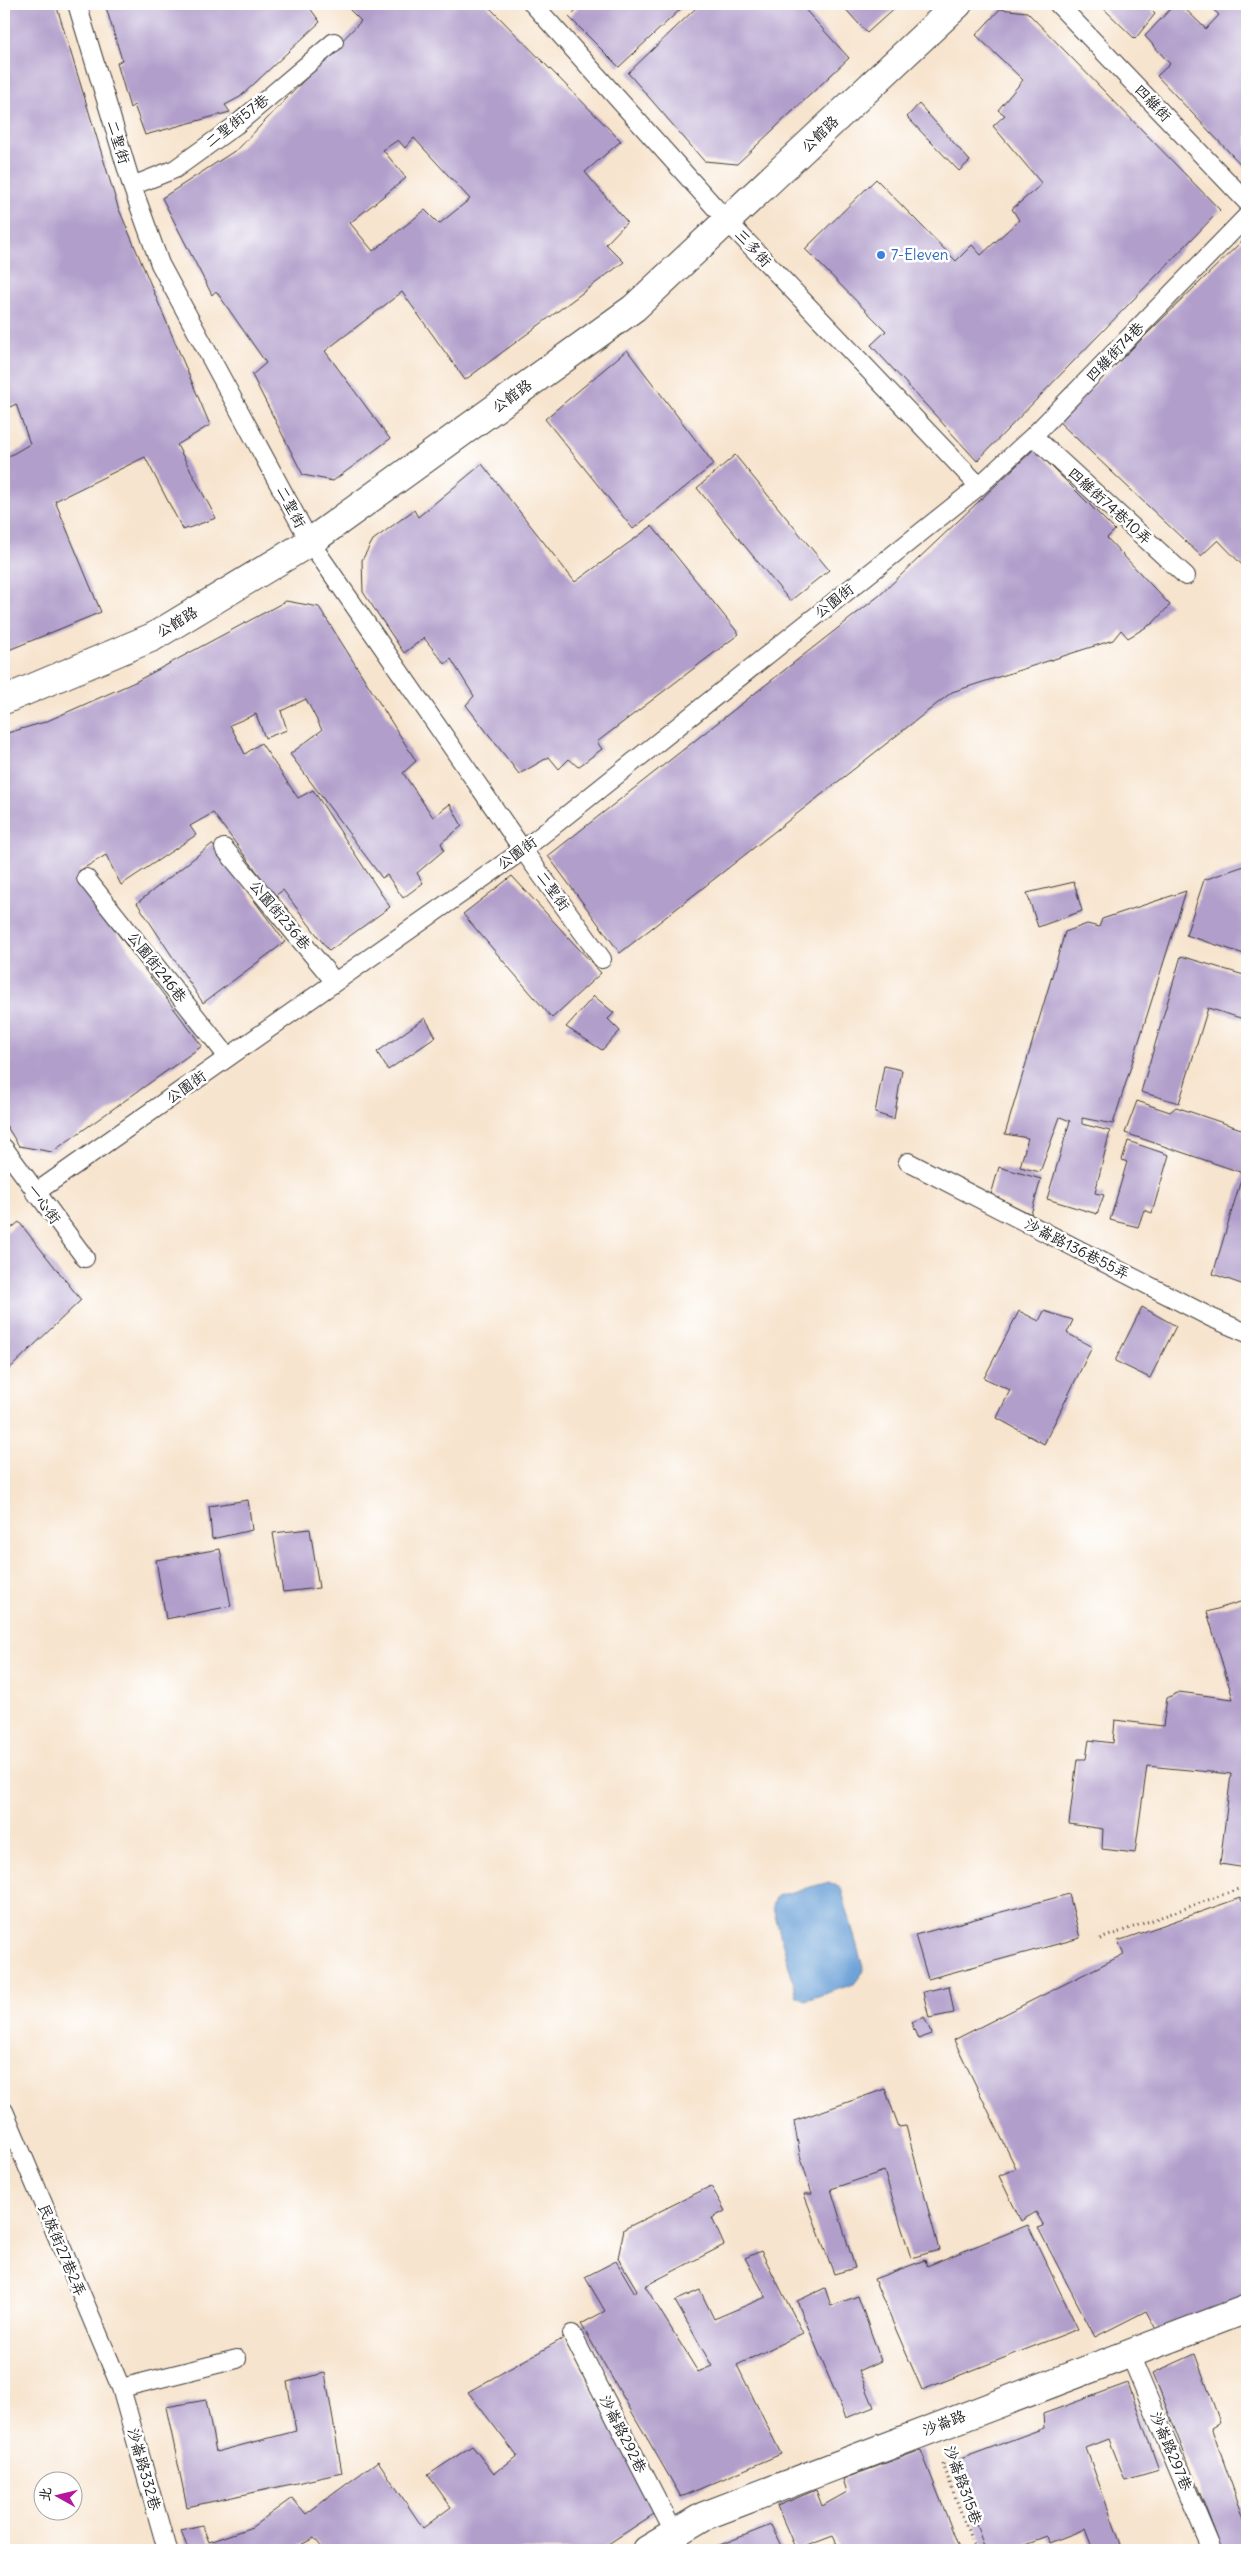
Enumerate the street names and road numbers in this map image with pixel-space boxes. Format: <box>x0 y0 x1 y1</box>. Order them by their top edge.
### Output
street label: 四維街 <box>1131 80 1176 125</box>
street label: 二聖街57巷 <box>201 90 272 151</box>
street label: 公館路 <box>797 111 842 156</box>
street label: 二聖街 <box>103 118 134 166</box>
street label: 三多街 <box>731 225 776 271</box>
street label: 四維街74巷 <box>1082 318 1148 385</box>
street label: 公館路 <box>488 375 535 417</box>
street label: 四維街74巷10弄 <box>1064 463 1156 548</box>
street label: 二聖街 <box>272 482 310 531</box>
street label: 公園街 <box>810 579 857 622</box>
street label: 公館路 <box>153 602 201 641</box>
street label: 公園街 <box>493 832 540 874</box>
street label: 二聖街 <box>532 867 574 914</box>
street label: 公園街236巷 <box>246 876 315 953</box>
street label: 公園街246巷 <box>124 927 191 1006</box>
street label: 公園街 <box>162 1066 210 1107</box>
street label: 一心街 <box>23 1180 65 1227</box>
street label: 沙崙路136巷55弄 <box>1022 1214 1133 1283</box>
street label: 民族街27巷2弄 <box>34 2201 91 2299</box>
street label: 沙崙路292巷 <box>596 2392 651 2476</box>
street label: 沙崙路 <box>919 2406 968 2439</box>
street label: 沙崙路297巷 <box>1146 2408 1197 2493</box>
street label: 沙崙路332巷 <box>124 2425 165 2512</box>
street label: 沙崙路315巷 <box>940 2443 987 2527</box>

